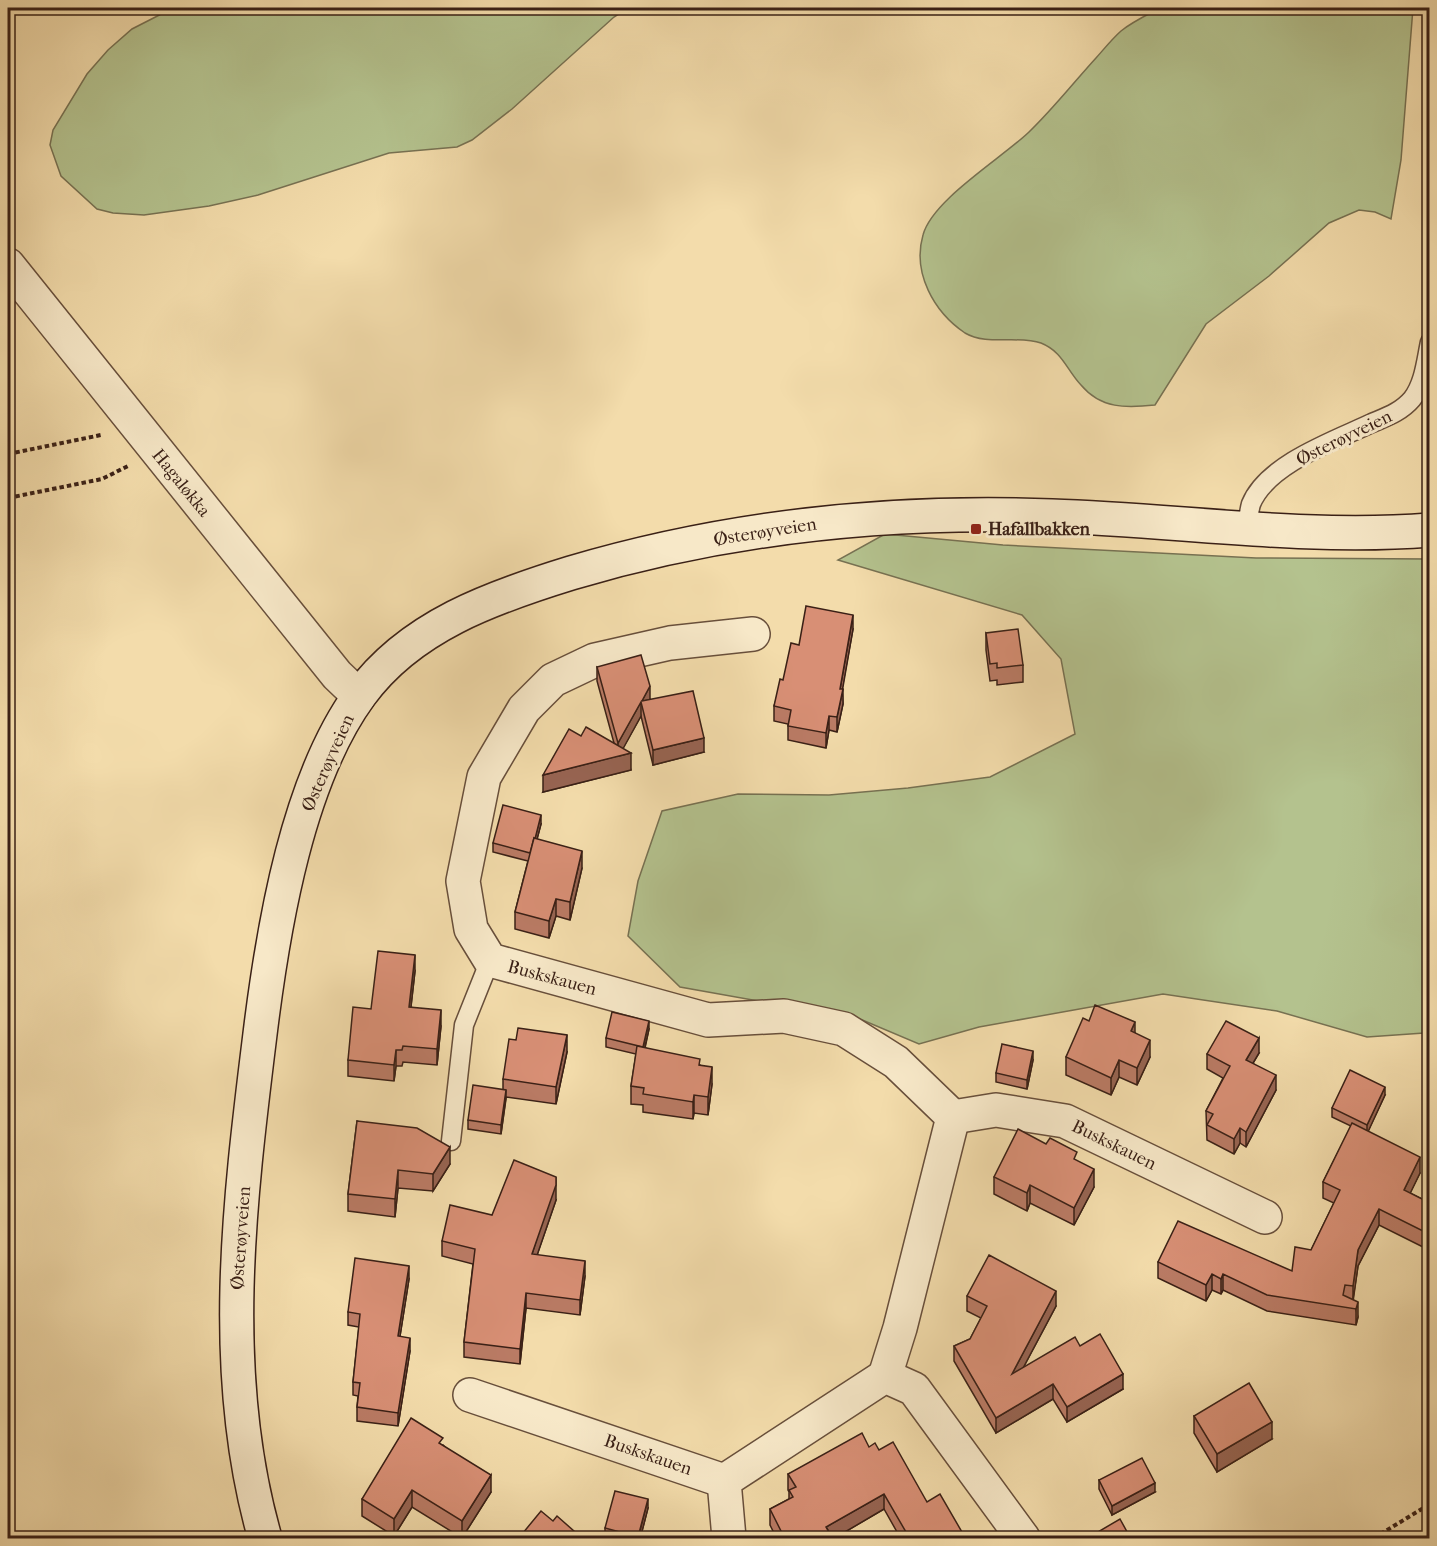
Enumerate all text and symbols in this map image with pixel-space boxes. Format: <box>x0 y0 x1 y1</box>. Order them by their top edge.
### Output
street label: Østerøyveien <box>1293 406 1396 470</box>
street label: Hagaløkka <box>147 445 215 522</box>
street label: Østerøyveien <box>712 513 819 551</box>
place label: Hafallbakken <box>988 519 1091 540</box>
marker: Hafallbakken <box>969 522 983 536</box>
street label: Østerøyveien <box>297 711 359 815</box>
street label: Buskskauen <box>505 956 599 1000</box>
street label: Buskskauen <box>1068 1116 1160 1175</box>
street label: Østerøyveien <box>227 1185 255 1291</box>
street label: Buskskauen <box>601 1430 695 1480</box>

